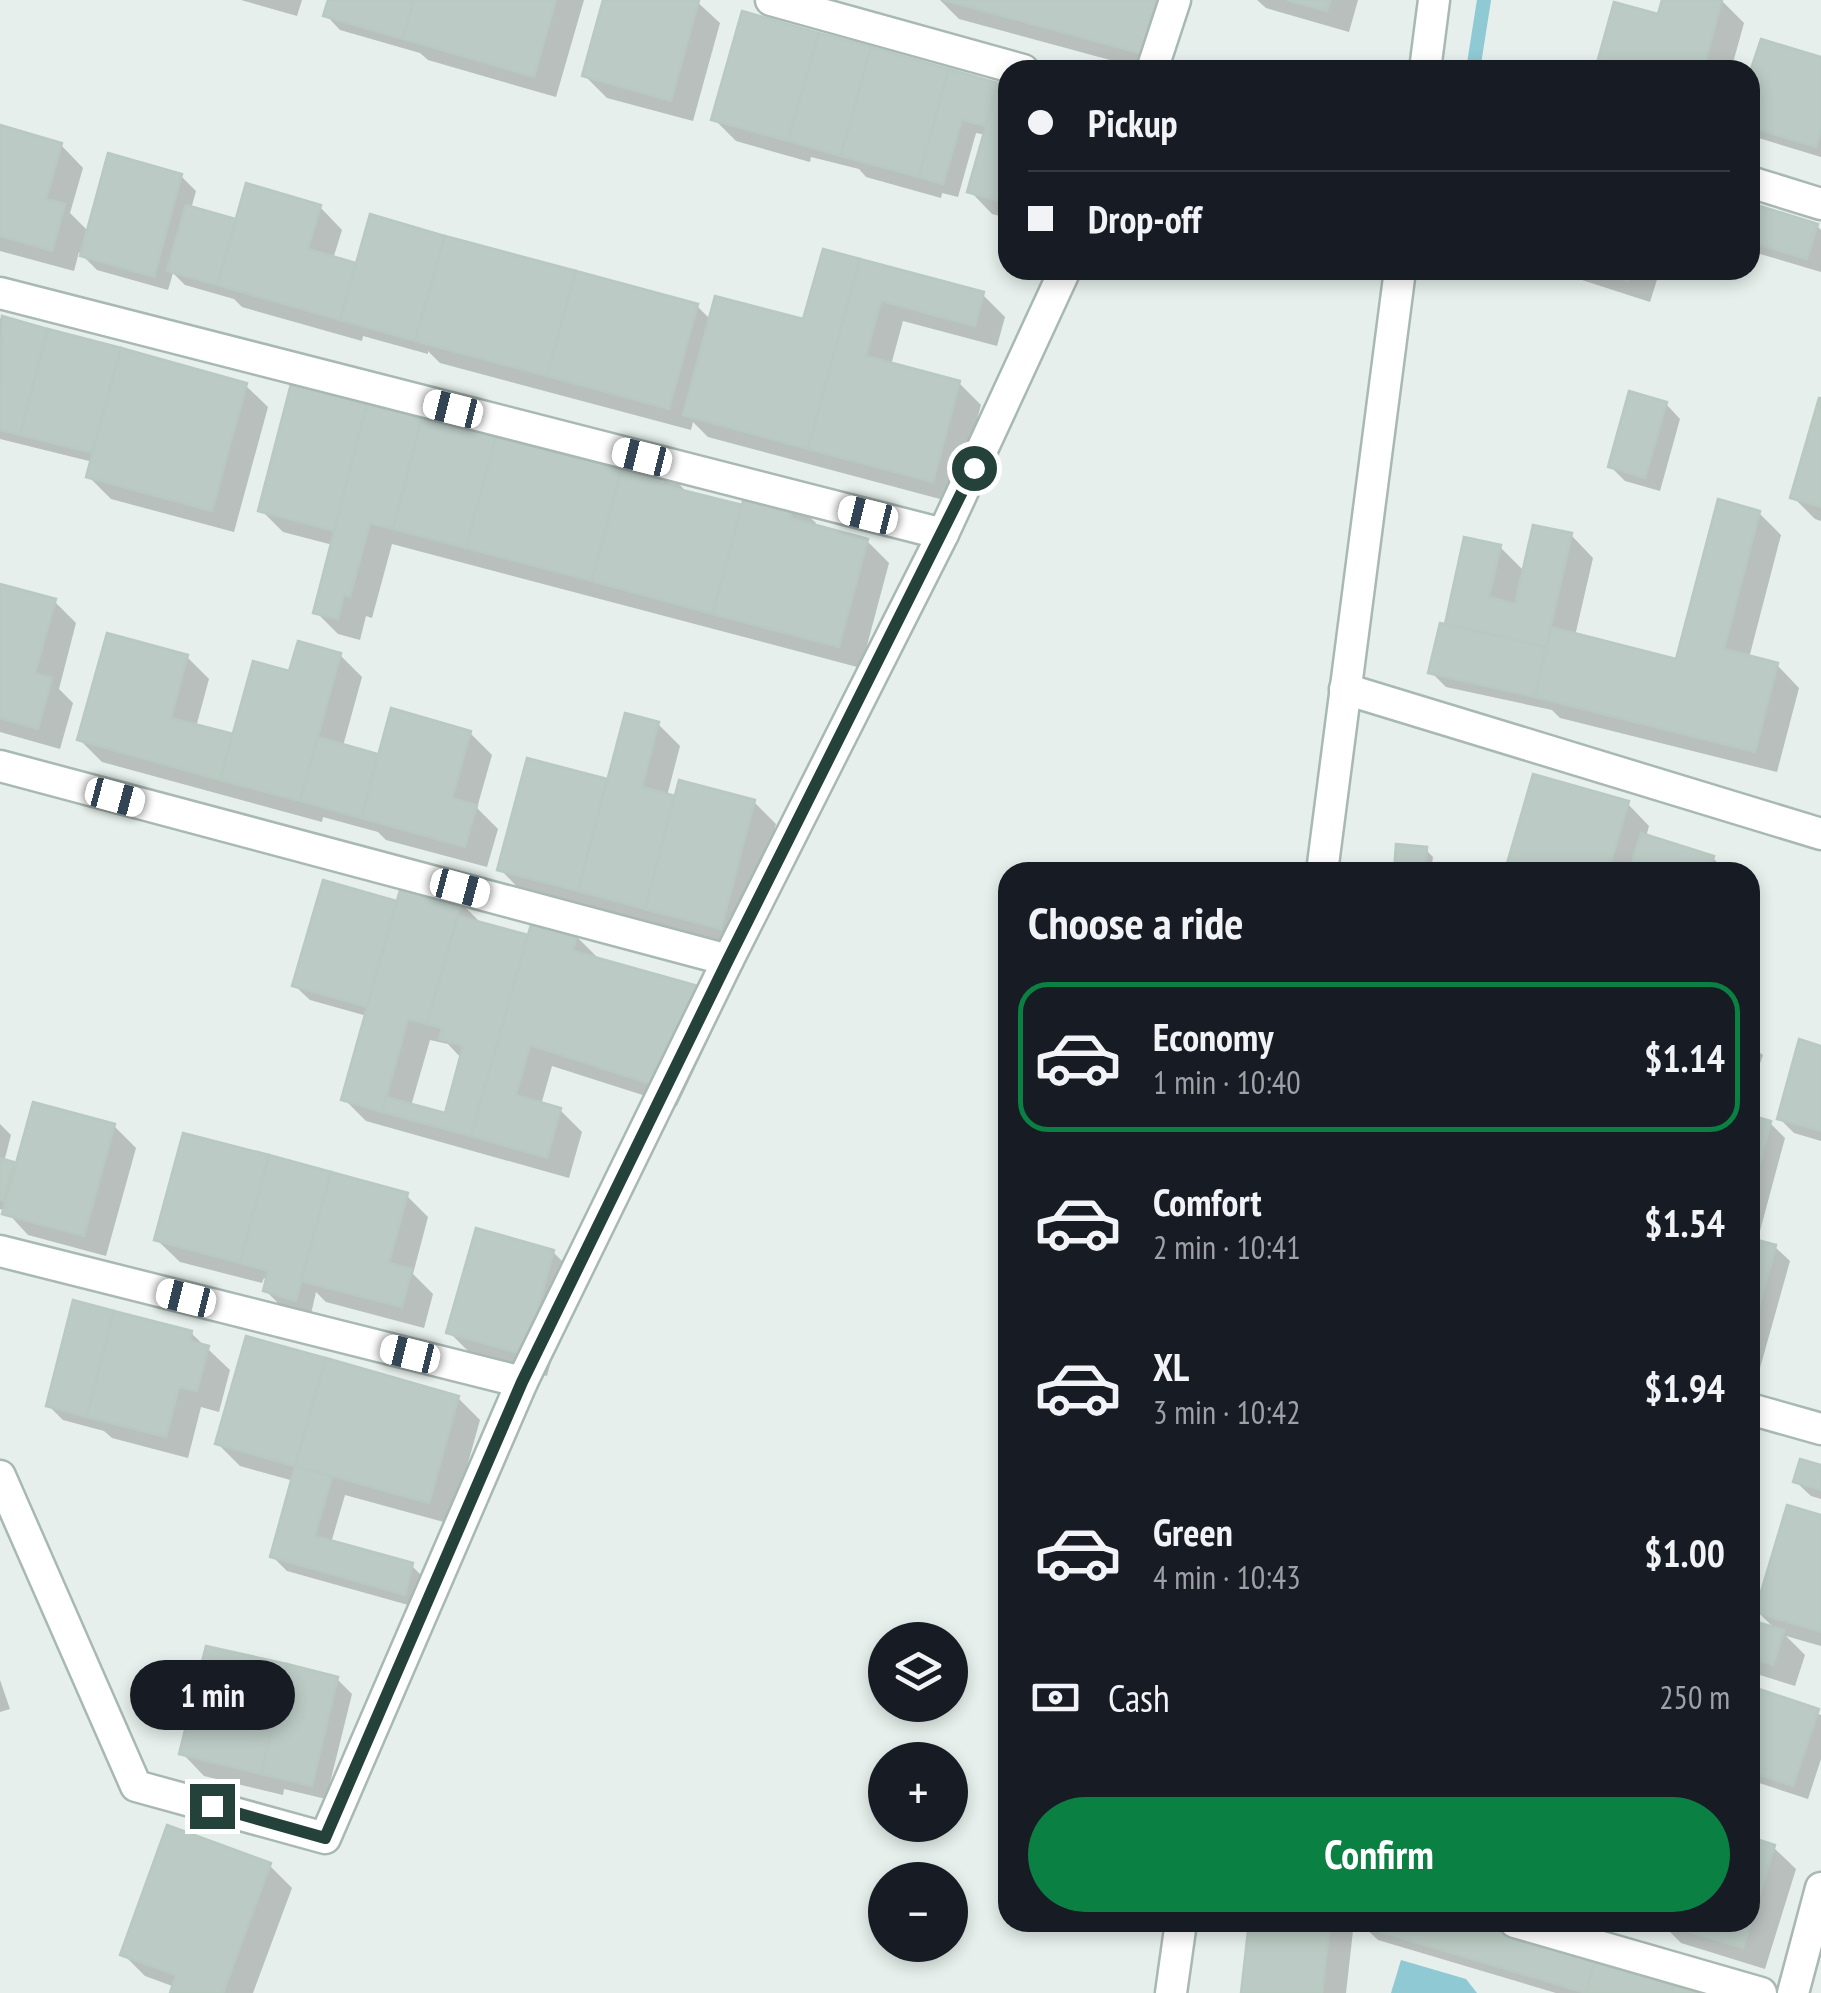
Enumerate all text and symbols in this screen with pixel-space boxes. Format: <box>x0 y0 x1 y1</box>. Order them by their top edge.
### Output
text: Pickup <box>1088 98 1178 147</box>
text: Drop-off <box>1088 194 1202 243</box>
car <box>420 387 486 431</box>
car <box>609 435 675 479</box>
route start <box>952 446 997 491</box>
car <box>835 493 901 537</box>
car <box>82 775 148 819</box>
car <box>427 866 493 910</box>
text: Choose a ride <box>1028 893 1243 951</box>
icon: car <box>1033 1012 1123 1102</box>
text: Economy <box>1153 1012 1273 1061</box>
text: $1.14 <box>1644 1033 1725 1082</box>
text: 1 min · 10:40 <box>1153 1061 1301 1103</box>
icon: car <box>1033 1177 1123 1267</box>
text: Comfort <box>1153 1177 1262 1226</box>
text: $1.54 <box>1644 1198 1725 1247</box>
text: 2 min · 10:41 <box>1153 1226 1301 1268</box>
car <box>153 1276 219 1320</box>
car <box>377 1332 443 1376</box>
icon: car <box>1033 1342 1123 1432</box>
text: XL <box>1153 1342 1189 1391</box>
text: $1.94 <box>1644 1363 1725 1412</box>
text: 3 min · 10:42 <box>1153 1391 1301 1433</box>
icon: car <box>1033 1507 1123 1597</box>
text: Green <box>1153 1507 1233 1556</box>
text: $1.00 <box>1644 1528 1725 1577</box>
text: 4 min · 10:43 <box>1153 1556 1301 1598</box>
map controls <box>868 1622 968 1962</box>
button: layers <box>868 1622 968 1722</box>
callout: 1 min <box>130 1661 294 1731</box>
icon: cash <box>1028 1670 1083 1725</box>
text: Cash <box>1108 1673 1170 1722</box>
text: 1 min <box>180 1674 245 1716</box>
text: 250 m <box>1659 1676 1730 1718</box>
button: + <box>868 1742 968 1842</box>
route end <box>190 1784 235 1829</box>
button: Confirm <box>1028 1797 1730 1912</box>
button: − <box>868 1862 968 1962</box>

